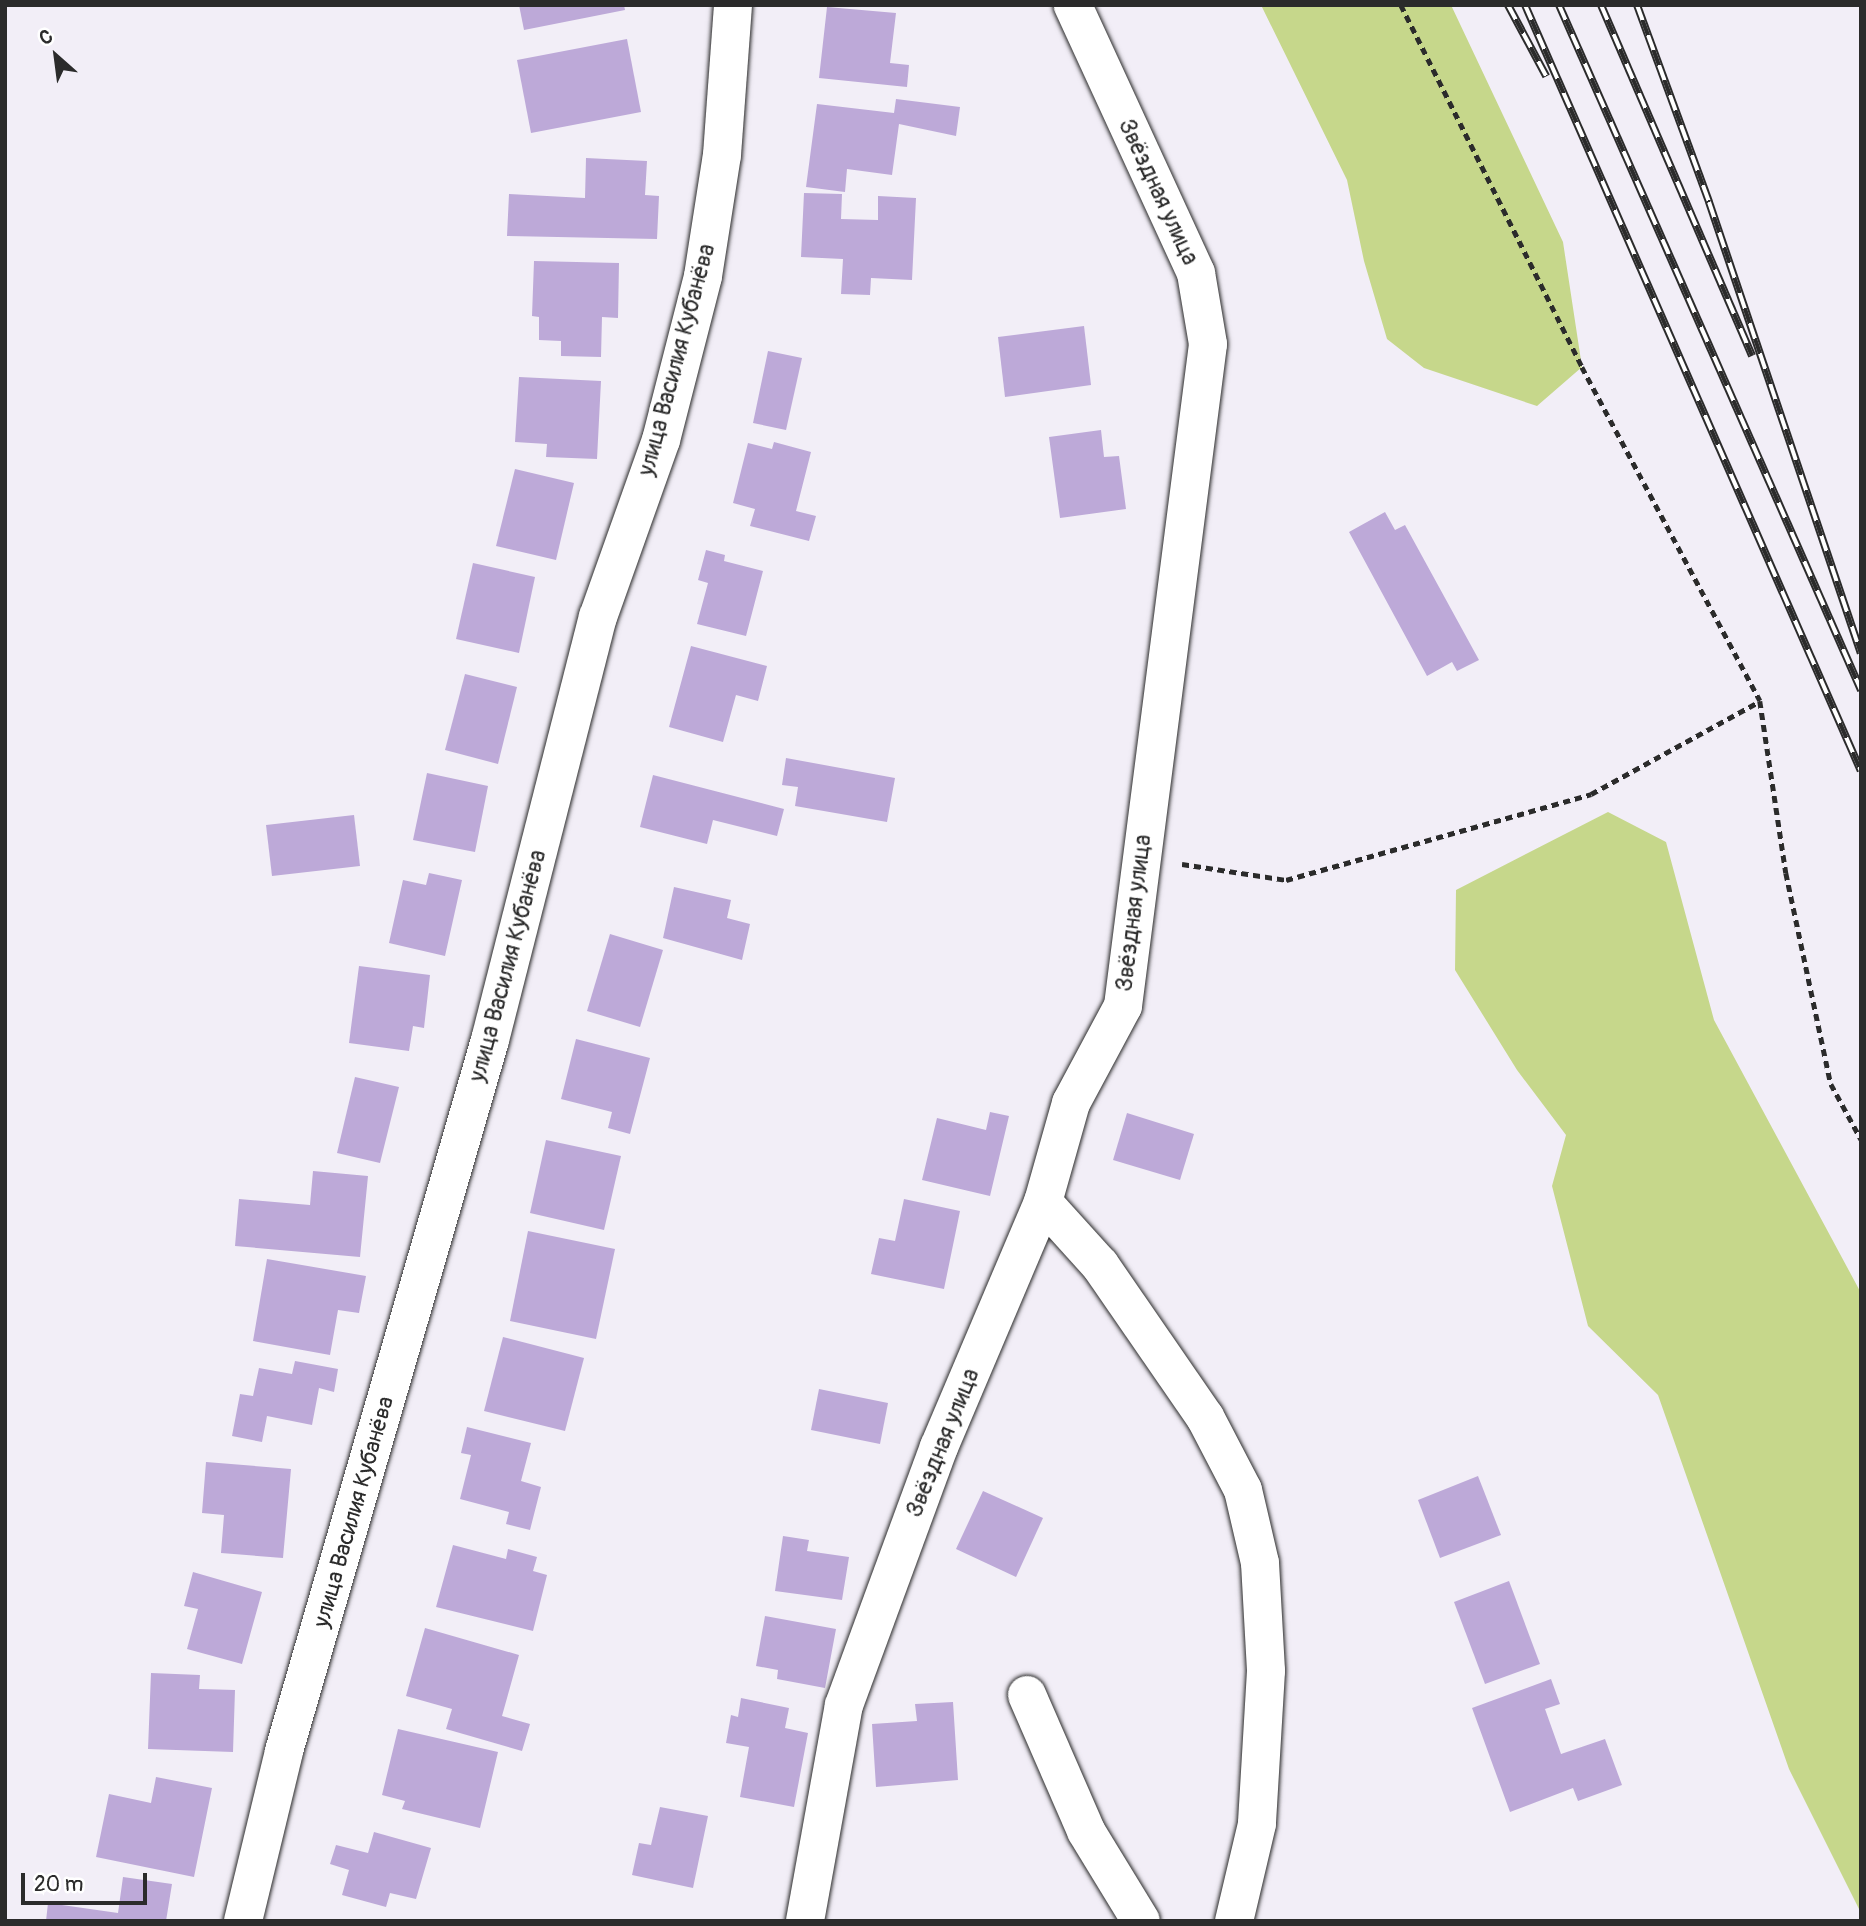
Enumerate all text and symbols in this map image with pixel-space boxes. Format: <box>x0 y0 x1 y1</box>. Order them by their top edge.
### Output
north arrow <box>21 21 91 91</box>
text: С <box>35 24 57 51</box>
street label: Звёздная улица <box>1112 115 1204 269</box>
street label: улица Василия Кубанёва <box>633 241 721 479</box>
street label: Звёздная улица <box>1111 833 1157 993</box>
street label: улица Василия Кубанёва <box>464 847 552 1085</box>
street label: Звёздная улица <box>901 1365 985 1521</box>
street label: улица Василия Кубанёва <box>308 1393 400 1631</box>
scale bar <box>24 1860 150 1904</box>
text: 20 m <box>34 1871 83 1898</box>

